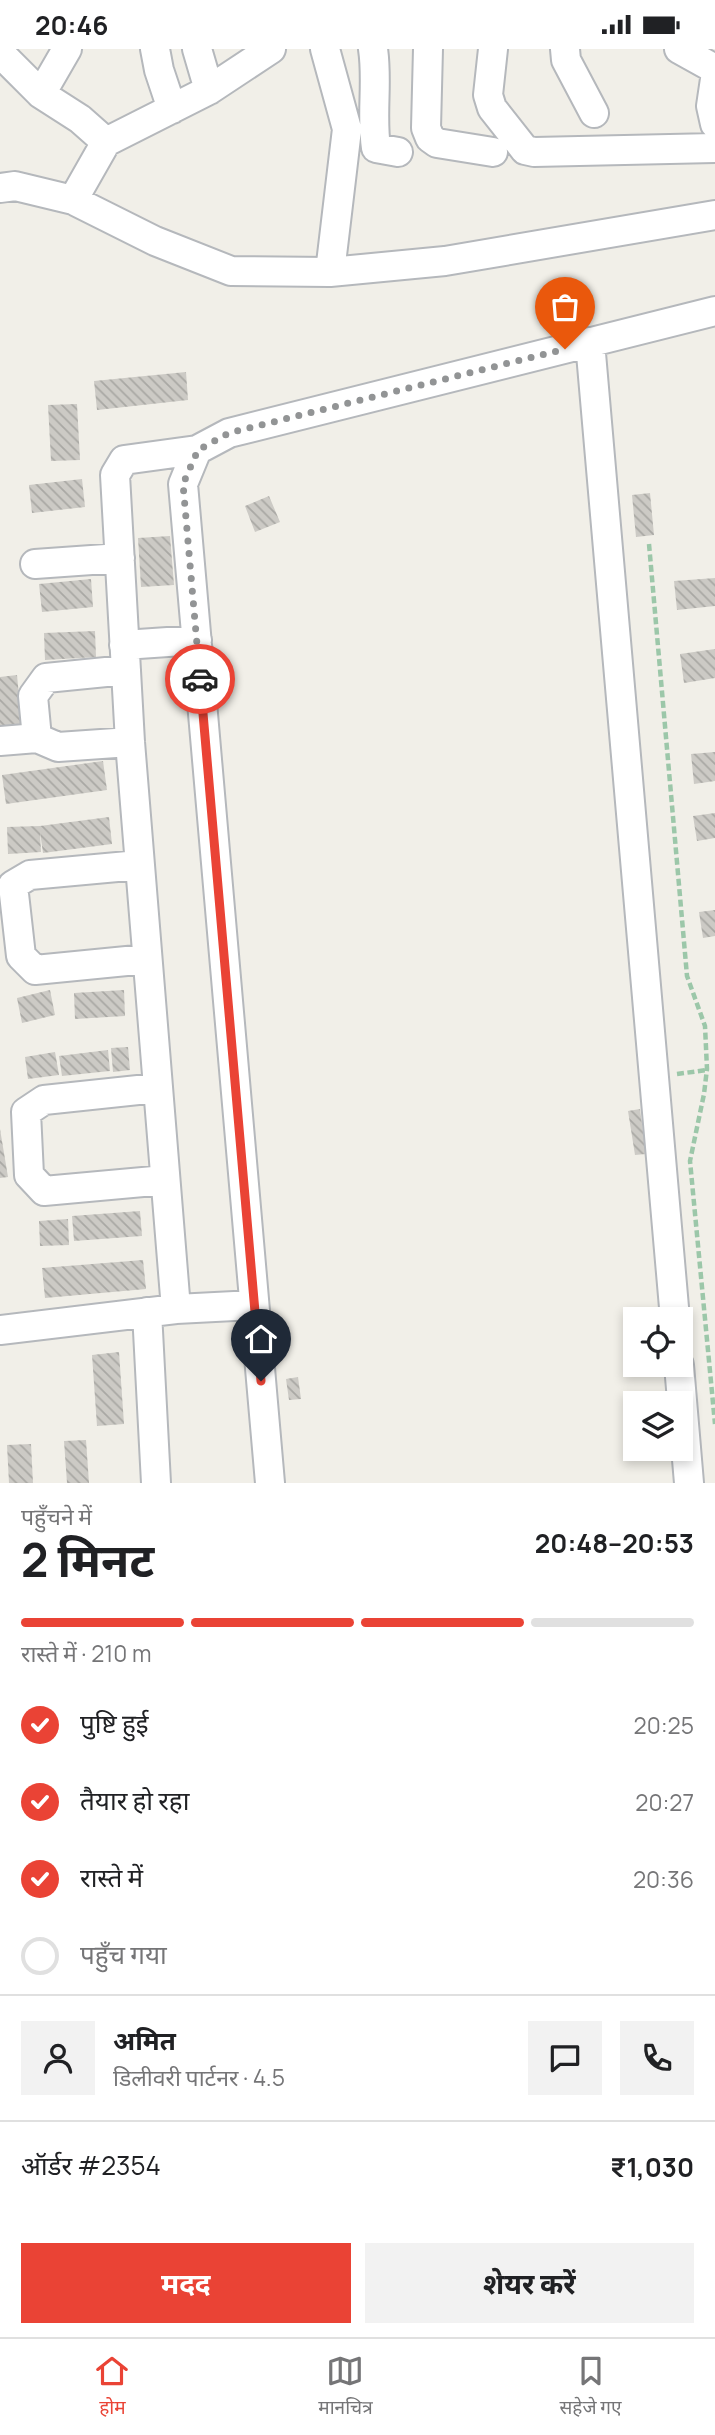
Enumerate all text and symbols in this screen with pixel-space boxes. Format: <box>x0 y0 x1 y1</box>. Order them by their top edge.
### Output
text: 20:46 <box>35 7 108 43</box>
pin <box>535 277 595 349</box>
icon: bag <box>546 288 584 326</box>
courier <box>165 644 235 714</box>
icon: car <box>181 660 219 698</box>
map controls <box>623 1307 693 1461</box>
button: locate <box>623 1307 693 1377</box>
pin <box>231 1309 291 1381</box>
icon: home <box>242 1320 280 1358</box>
button: layers <box>623 1391 693 1461</box>
text: पहुँचने में <box>21 1500 92 1532</box>
text: 20:48–20:53 <box>535 1525 694 1561</box>
text: 2 मिनट <box>21 1528 154 1591</box>
text: रास्ते में · 210 m <box>21 1637 151 1669</box>
text: पुष्टि हुई <box>80 1705 148 1741</box>
icon: check <box>21 1706 59 1744</box>
text: 20:25 <box>634 1709 694 1741</box>
text: तैयार हो रहा <box>80 1782 189 1818</box>
icon: check <box>21 1783 59 1821</box>
text: 20:27 <box>635 1786 694 1818</box>
text: रास्ते में <box>80 1859 143 1895</box>
icon: check <box>21 1860 59 1898</box>
text: 20:36 <box>633 1863 694 1895</box>
text: पहुँच गया <box>80 1936 167 1972</box>
button: person <box>21 2021 95 2095</box>
button: chat <box>528 2021 602 2095</box>
button: phone <box>620 2021 694 2095</box>
text: अमित <box>113 2022 176 2058</box>
text: डिलीवरी पार्टनर · 4.5 <box>113 2061 285 2093</box>
text: ऑर्डर #2354 <box>21 2147 161 2183</box>
text: ₹1,030 <box>610 2149 694 2185</box>
button: मदद <box>21 2243 351 2323</box>
button: शेयर करें <box>365 2243 694 2323</box>
tab: होम <box>93 2352 131 2422</box>
tab: मानचित्र <box>318 2352 373 2422</box>
tab: सहेजे गए <box>560 2352 622 2422</box>

